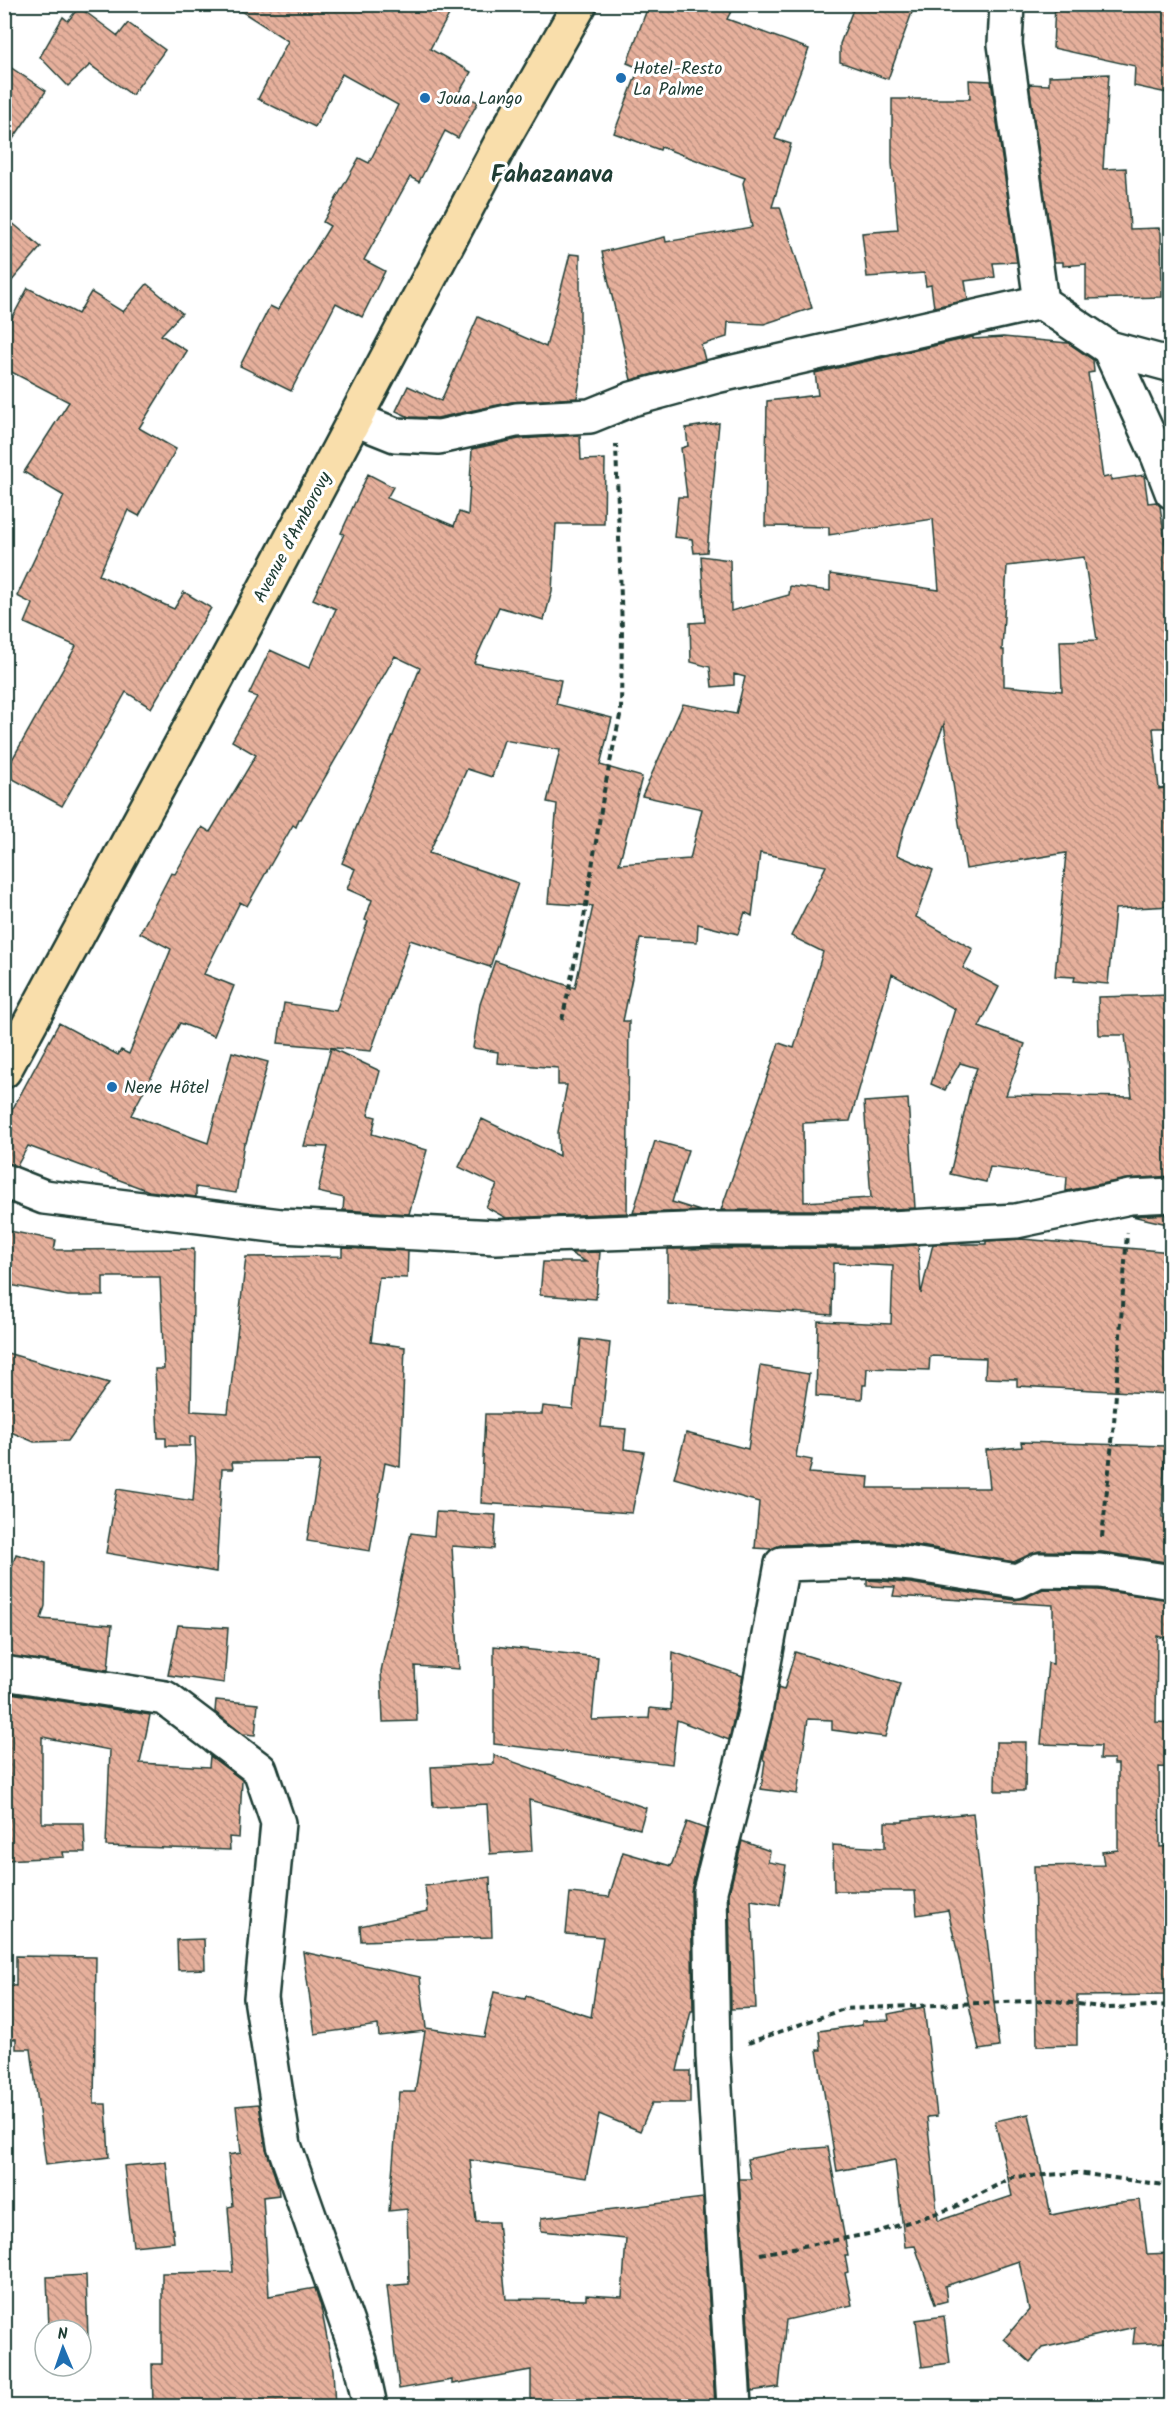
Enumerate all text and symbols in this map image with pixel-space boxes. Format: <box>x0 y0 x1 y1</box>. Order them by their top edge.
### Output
place label: Hotel-Resto La Palme <box>633 55 722 105</box>
marker: Hotel-Resto La Palme <box>614 71 628 85</box>
place label: Joua Lango <box>437 85 522 114</box>
marker: Joua Lango <box>418 91 432 105</box>
district label: Fahazanava <box>491 156 613 195</box>
street label: Avenue d'Amborovy <box>247 466 340 608</box>
place label: Nene Hôtel <box>124 1074 209 1103</box>
marker: Nene Hôtel <box>105 1080 119 1094</box>
north arrow <box>33 2318 93 2378</box>
text: N <box>57 2322 68 2347</box>

